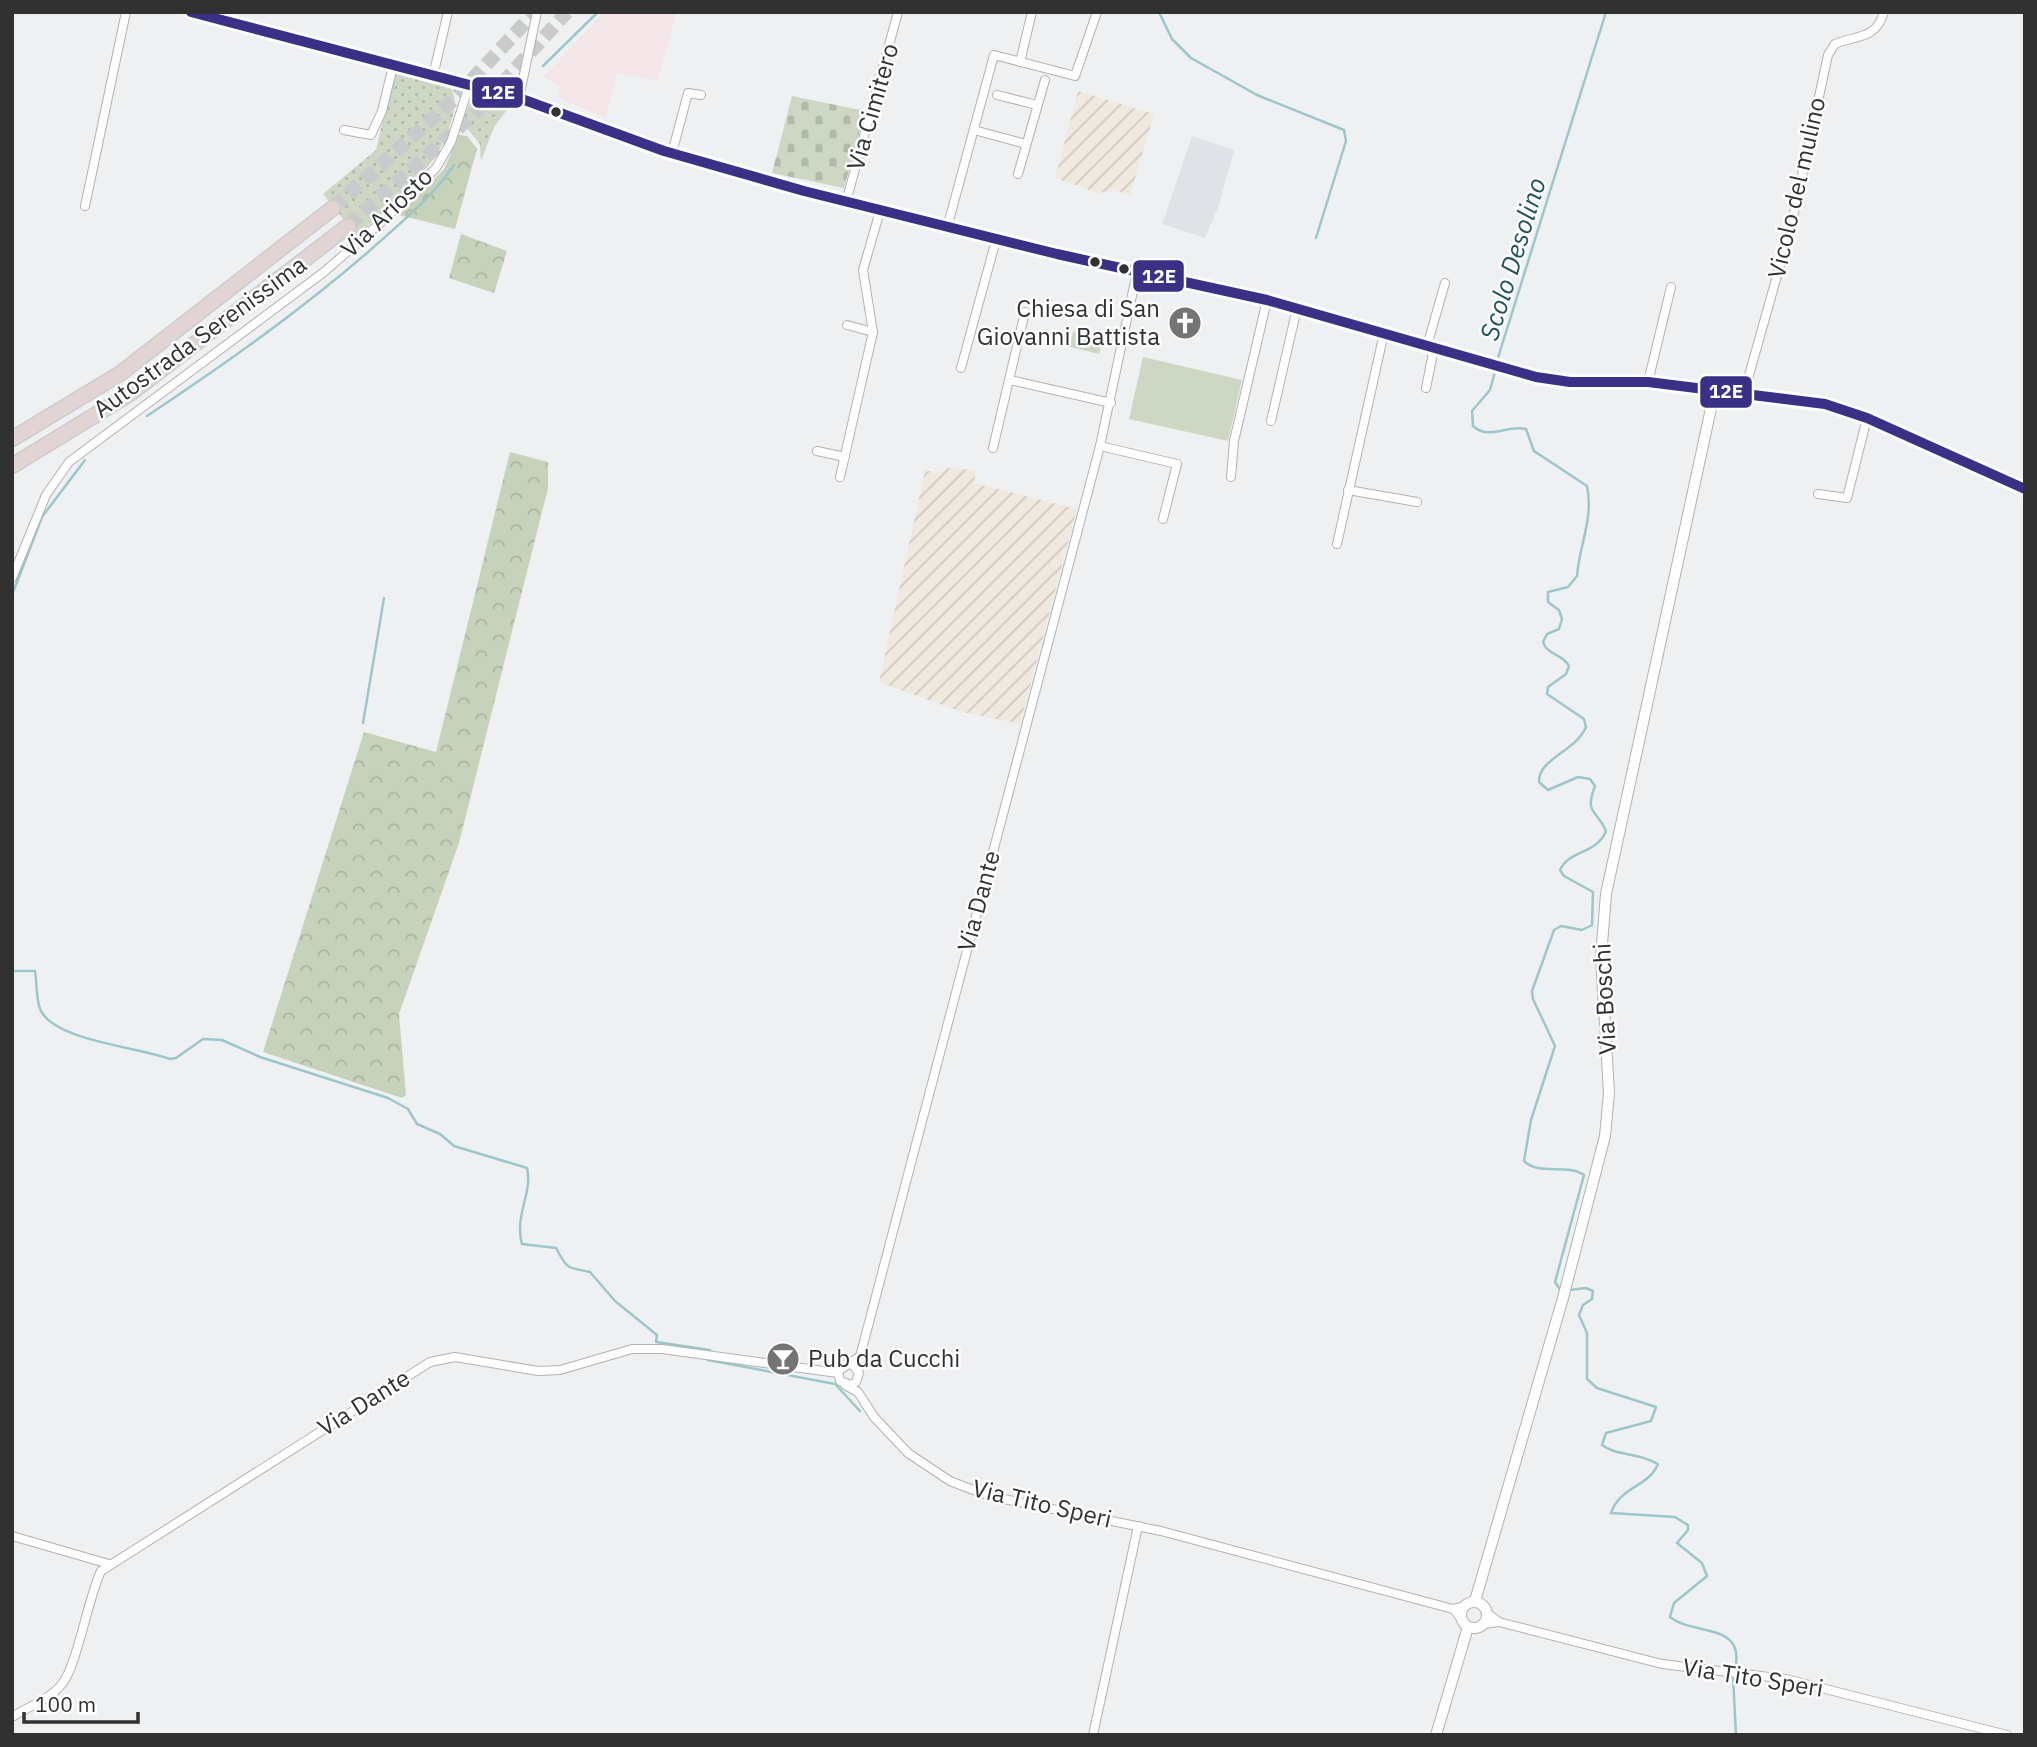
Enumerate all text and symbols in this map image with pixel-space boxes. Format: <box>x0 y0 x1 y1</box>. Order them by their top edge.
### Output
street label: Via Cimitero <box>839 40 905 174</box>
line badge: 12E <box>471 76 524 109</box>
text: 12E <box>481 80 515 104</box>
street label: Vicolo del mulino <box>1760 94 1832 282</box>
unlabelled marker <box>549 105 563 119</box>
street label: Via Ariosto <box>333 160 439 264</box>
water label: Scolo Desolino <box>1471 173 1553 344</box>
street label: Autostrada Serenissima <box>86 248 313 424</box>
unlabelled marker <box>1088 255 1102 269</box>
line badge: 12E <box>1132 259 1185 293</box>
unlabelled marker <box>1117 262 1131 276</box>
text: 12E <box>1142 264 1176 288</box>
place label: Chiesa di San Giovanni Battista <box>977 292 1160 352</box>
church icon: Chiesa di San Giovanni Battista <box>1166 304 1204 342</box>
line badge: 12E <box>1699 375 1753 409</box>
text: 12E <box>1709 379 1743 403</box>
street label: Via Dante <box>949 847 1007 955</box>
street label: Via Boschi <box>1585 942 1623 1056</box>
bar icon: Pub da Cucchi <box>764 1340 802 1378</box>
place label: Pub da Cucchi <box>808 1342 960 1374</box>
street label: Via Dante <box>311 1361 416 1443</box>
street label: Via Tito Speri <box>969 1471 1115 1535</box>
street label: Via Tito Speri <box>1680 1650 1826 1704</box>
scale bar <box>24 1680 138 1724</box>
text: 100 m <box>35 1690 96 1718</box>

